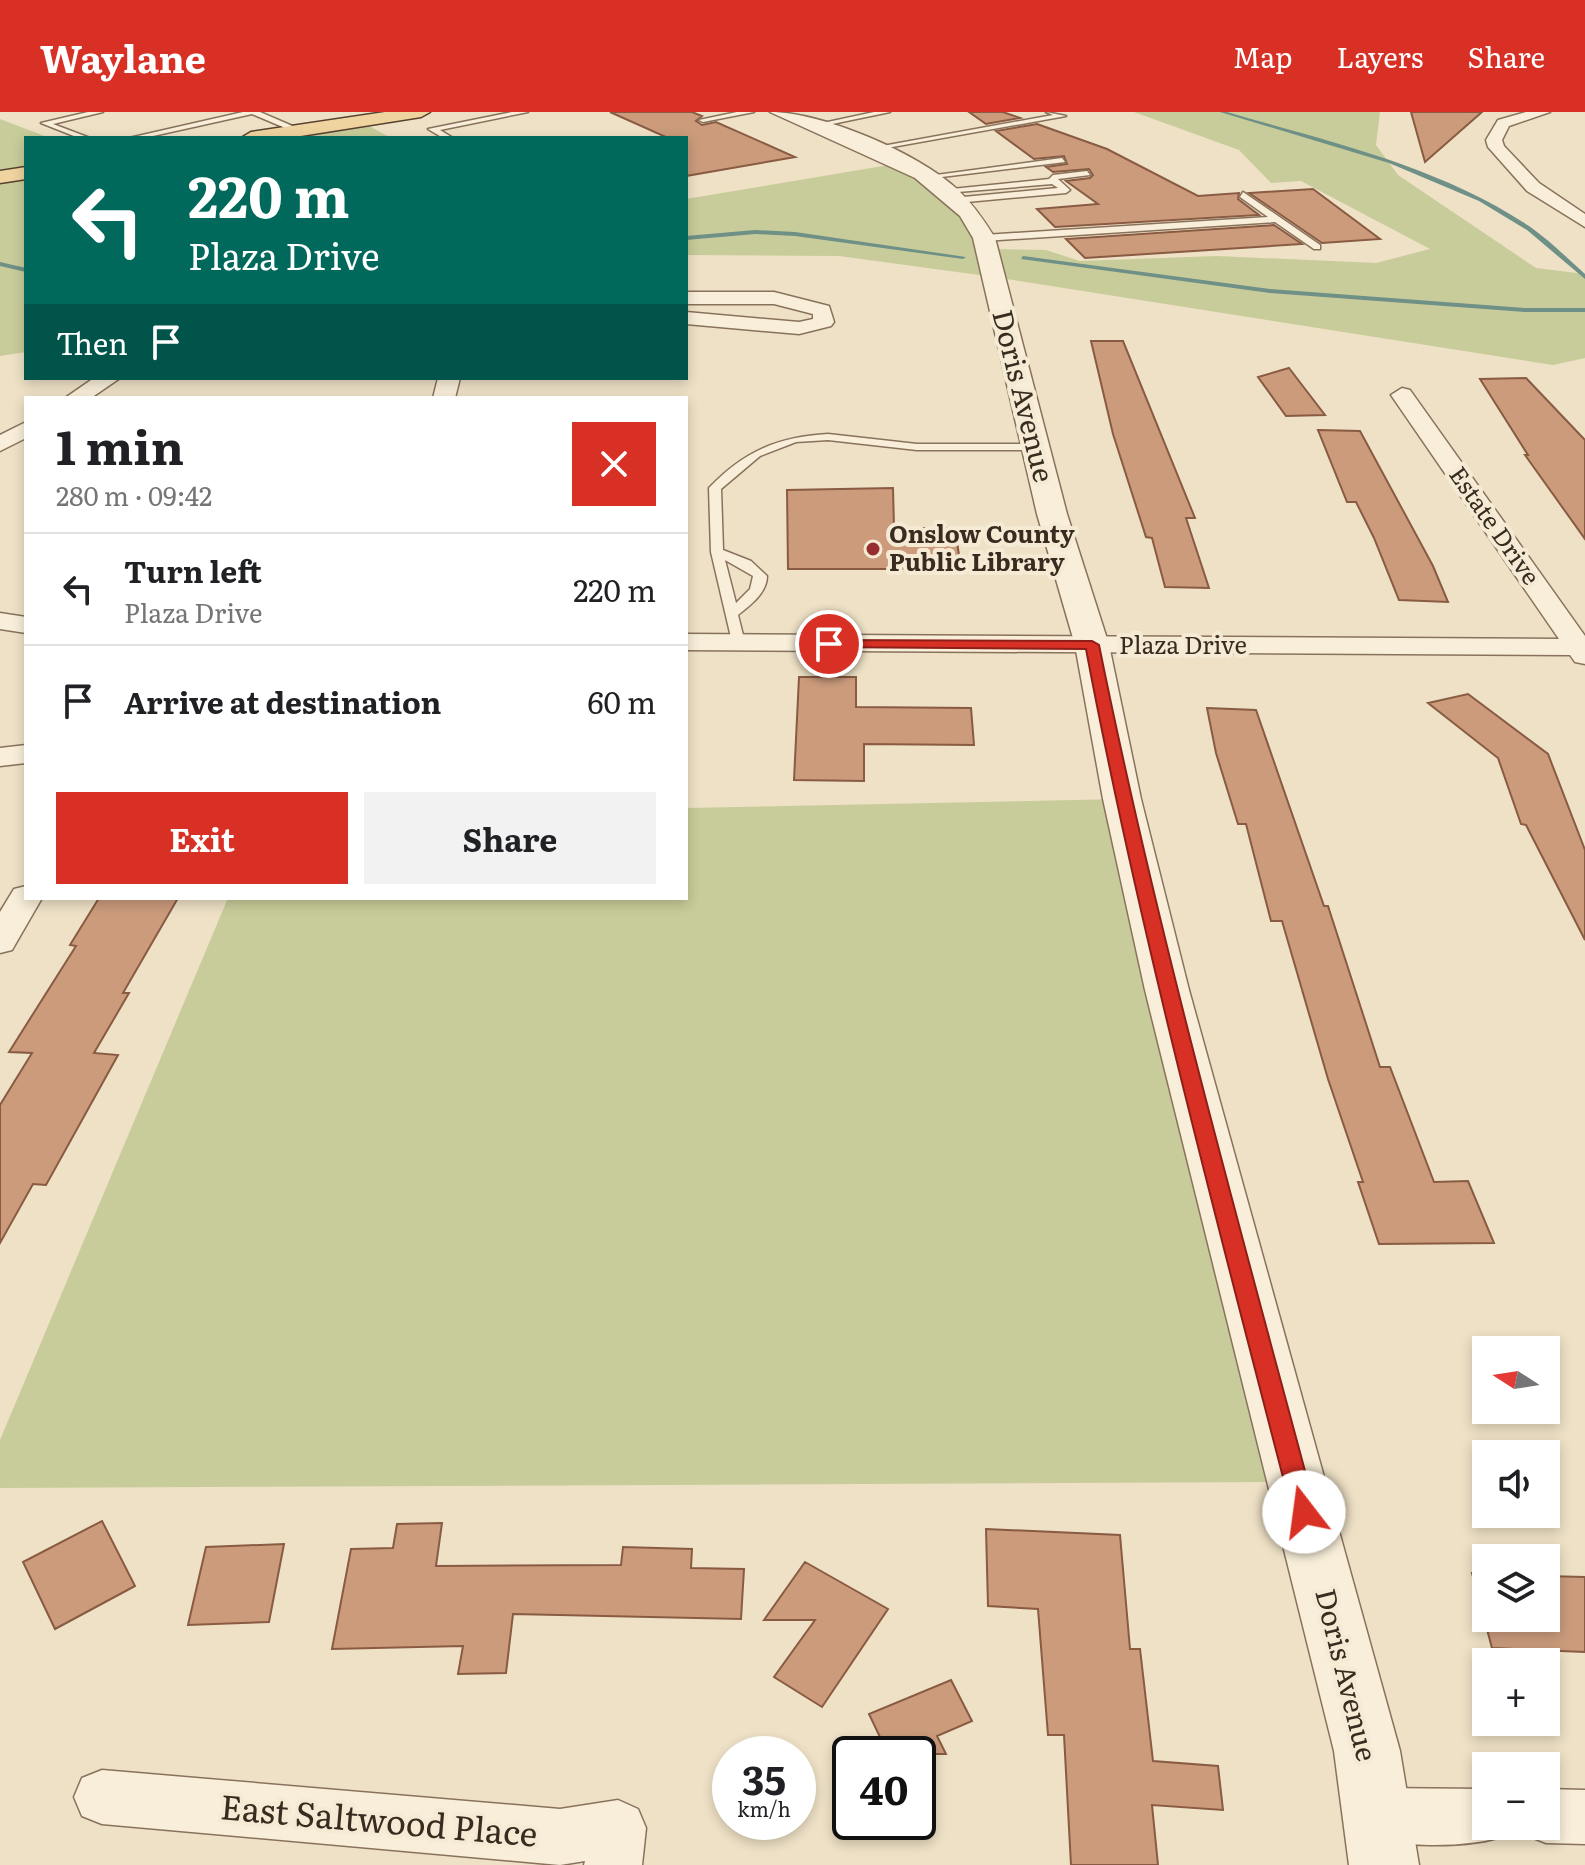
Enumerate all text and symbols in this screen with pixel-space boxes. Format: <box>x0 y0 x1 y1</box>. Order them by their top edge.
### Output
text: Waylane <box>40 28 206 85</box>
text: Map <box>1233 35 1292 77</box>
text: Layers <box>1336 35 1423 77</box>
text: Share <box>1467 35 1545 77</box>
text: 220 m <box>188 152 350 235</box>
icon: left <box>56 168 160 272</box>
text: Plaza Drive <box>188 228 380 281</box>
street label: Doris Avenue <box>983 305 1067 486</box>
text: Then <box>56 320 128 364</box>
icon: arrive <box>144 320 188 364</box>
text: 1 min <box>56 409 184 480</box>
button: close <box>572 422 656 506</box>
street label: Estate Drive <box>1442 458 1550 591</box>
text: 280 m · 09:42 <box>56 475 212 514</box>
place label: Onslow County Public Library <box>889 515 1075 578</box>
marker: Onslow County Public Library <box>864 540 882 558</box>
text: Turn left <box>124 548 262 592</box>
icon: left <box>56 567 100 611</box>
text: 220 m <box>573 567 656 611</box>
text: Plaza Drive <box>124 592 263 631</box>
pin <box>795 610 863 678</box>
icon: arrive <box>807 622 851 666</box>
street label: Plaza Drive <box>1119 626 1247 661</box>
icon: arrive <box>56 679 100 723</box>
text: Arrive at destination <box>124 679 441 723</box>
text: 60 m <box>587 679 656 723</box>
button: Exit <box>56 792 348 884</box>
button: Share <box>364 792 656 884</box>
north arrow <box>1472 1336 1560 1424</box>
map controls <box>1472 1336 1560 1840</box>
button: sound <box>1472 1440 1560 1528</box>
position arrow <box>1262 1470 1346 1554</box>
button: layers <box>1472 1544 1560 1632</box>
street label: Doris Avenue <box>1306 1584 1390 1765</box>
button: + <box>1472 1648 1560 1736</box>
speed limit sign: 40 <box>832 1736 936 1840</box>
text: 35 <box>742 1748 786 1807</box>
button: − <box>1472 1752 1560 1840</box>
street label: East Saltwood Place <box>219 1779 540 1857</box>
text: km/h <box>737 1793 791 1823</box>

